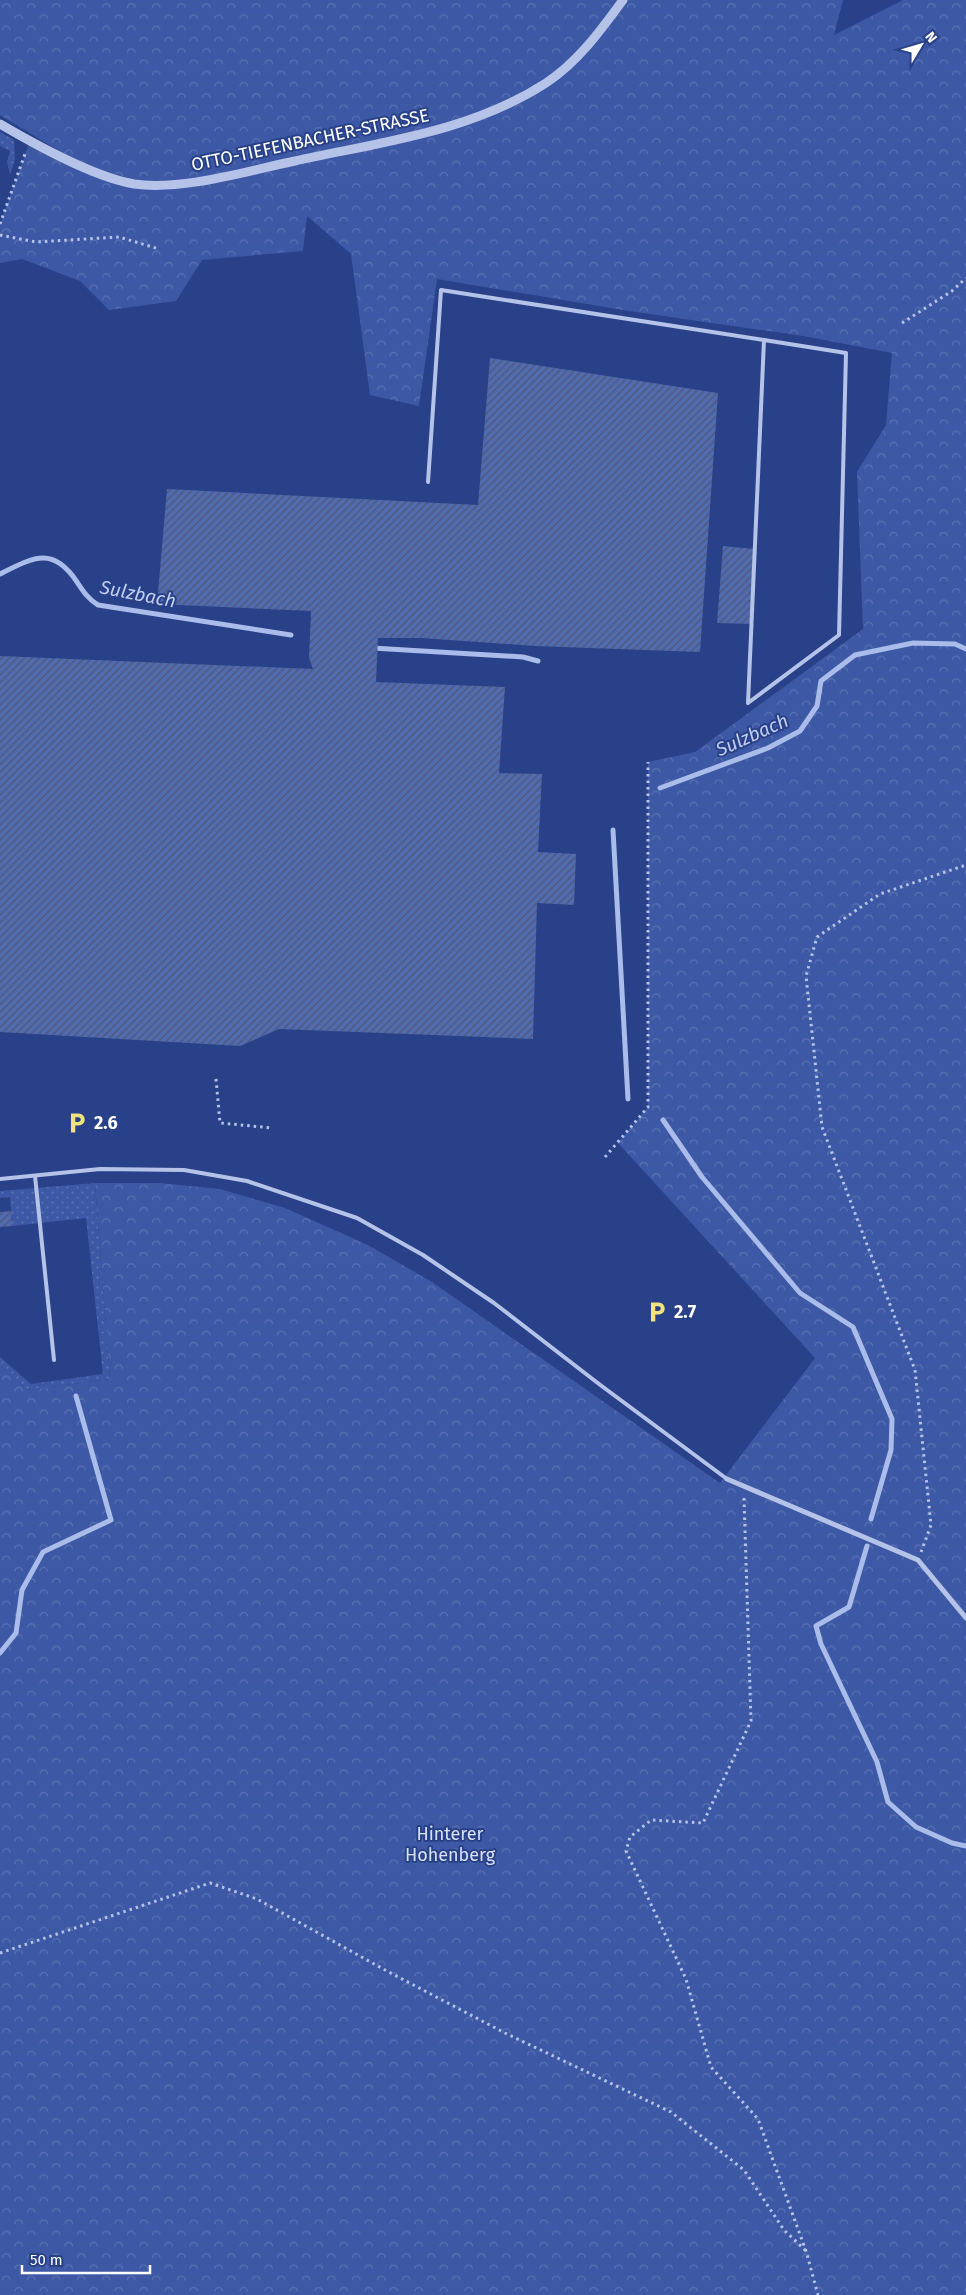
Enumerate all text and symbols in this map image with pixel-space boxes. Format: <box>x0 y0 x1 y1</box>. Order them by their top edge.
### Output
north arrow <box>896 20 946 70</box>
text: N <box>921 28 940 46</box>
street label: OTTO-TIEFENBACHER-STRASSE <box>189 104 431 176</box>
water label: Sulzbach <box>97 575 178 613</box>
water label: Sulzbach <box>711 709 792 762</box>
parking icon: 2.6 <box>64 1110 90 1136</box>
place label: 2.6 <box>94 1112 118 1134</box>
parking icon: 2.7 <box>644 1299 670 1325</box>
place label: 2.7 <box>674 1301 697 1323</box>
park label: Hinterer Hohenberg <box>405 1823 496 1866</box>
scale bar <box>22 2242 150 2274</box>
text: 50 m <box>30 2251 63 2269</box>

